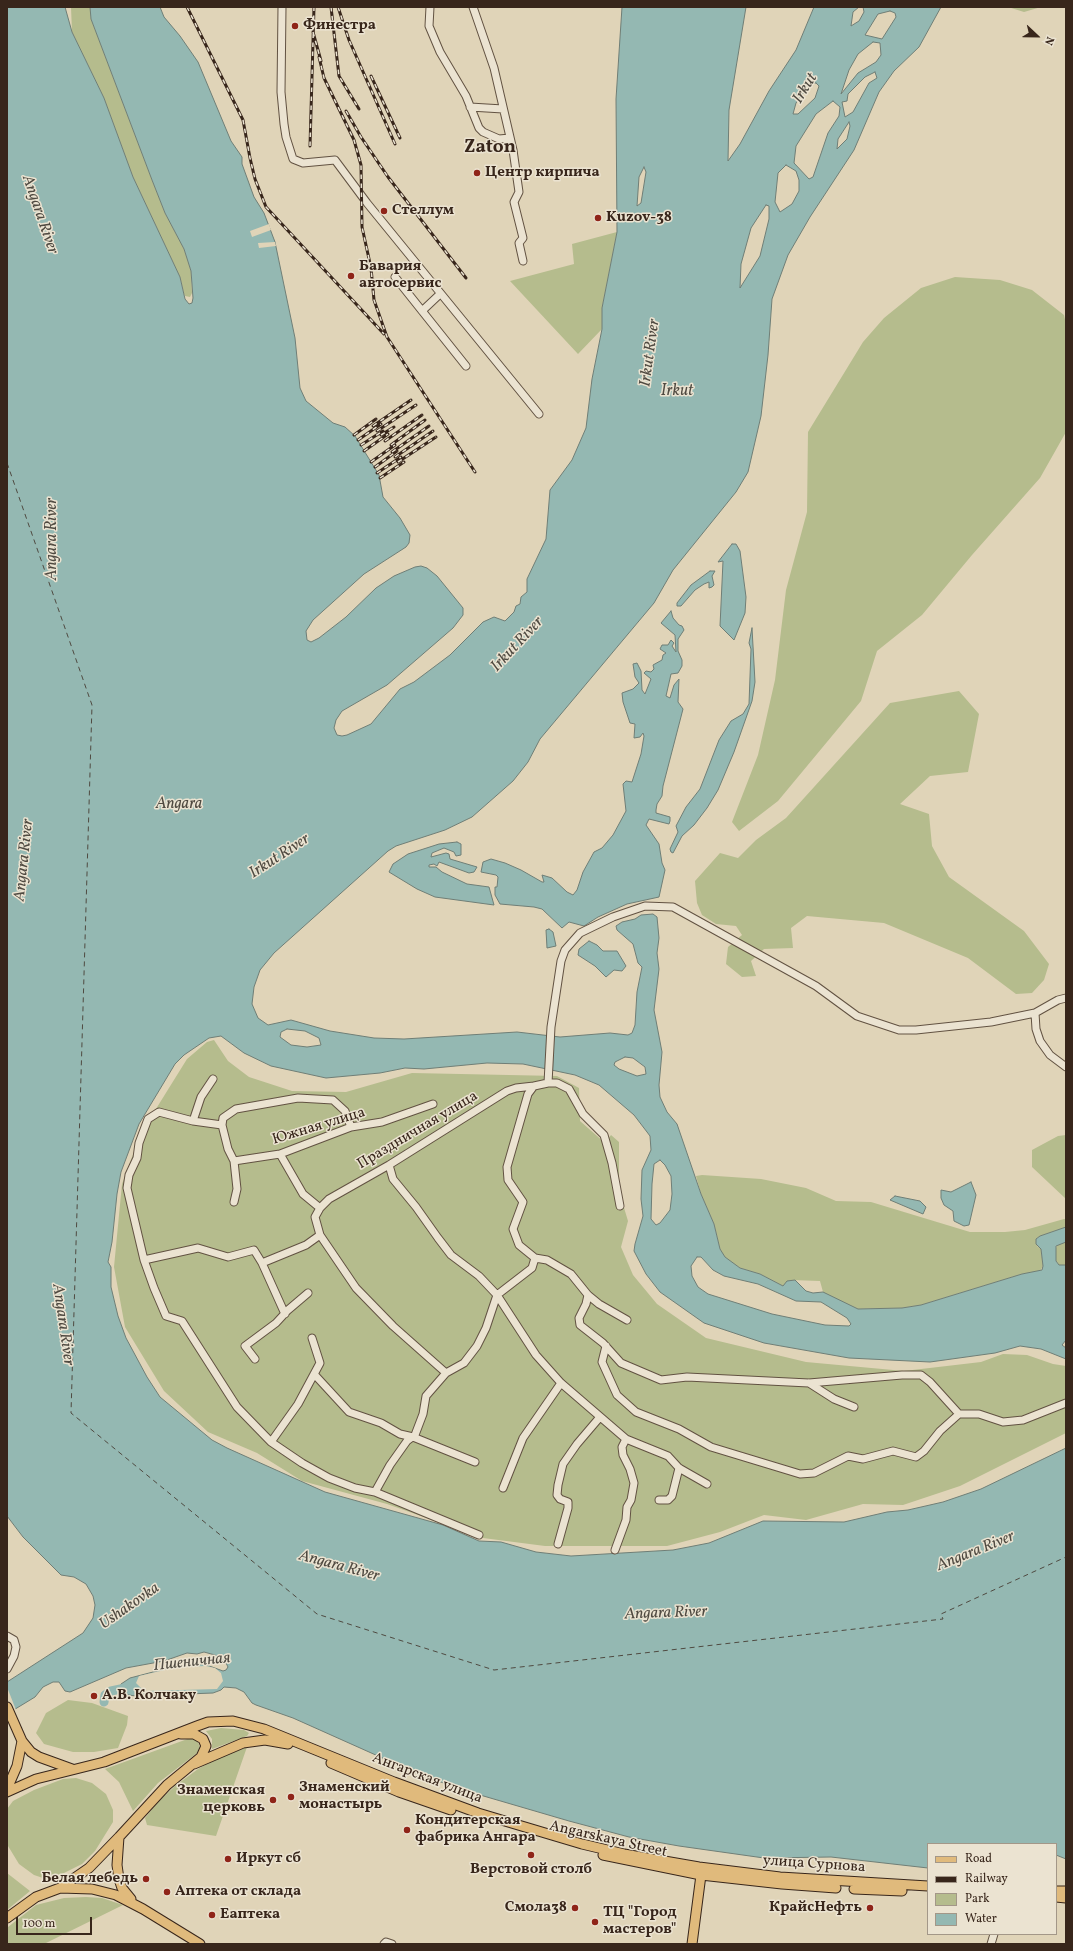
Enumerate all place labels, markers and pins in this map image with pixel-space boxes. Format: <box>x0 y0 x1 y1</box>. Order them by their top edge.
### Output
place label: Финестра <box>303 17 376 35</box>
marker: Финестра <box>290 21 300 31</box>
place label: Центр кирпича <box>485 164 600 182</box>
marker: Центр кирпича <box>472 168 482 178</box>
place label: Стеллум <box>392 202 454 220</box>
marker: Стеллум <box>379 206 389 216</box>
place label: Kuzov-38 <box>606 209 672 227</box>
marker: Kuzov-38 <box>593 213 603 223</box>
place label: Бавария автосервис <box>359 258 441 293</box>
marker: Бавария автосервис <box>346 271 356 281</box>
place label: А.В. Колчаку <box>102 1687 196 1705</box>
marker: А.В. Колчаку <box>89 1691 99 1701</box>
place label: Знаменский монастырь <box>299 1779 390 1814</box>
place label: Знаменская церковь <box>177 1782 265 1817</box>
marker: Знаменский монастырь <box>286 1792 296 1802</box>
marker: Знаменская церковь <box>268 1795 278 1805</box>
place label: Кондитерская фабрика Ангара <box>415 1812 536 1847</box>
marker: Кондитерская фабрика Ангара <box>402 1825 412 1835</box>
place label: Иркут сб <box>236 1850 301 1868</box>
marker: Верстовой столб <box>526 1850 536 1860</box>
marker: Иркут сб <box>223 1854 233 1864</box>
place label: Верстовой столб <box>470 1861 592 1879</box>
place label: Белая лебедь <box>41 1870 138 1888</box>
marker: Белая лебедь <box>141 1874 151 1884</box>
place label: Аптека от склада <box>175 1883 301 1901</box>
marker: Аптека от склада <box>162 1887 172 1897</box>
place label: Смола38 <box>505 1899 567 1917</box>
place label: КрайсНефть <box>769 1899 862 1917</box>
marker: Смола38 <box>570 1903 580 1913</box>
marker: КрайсНефть <box>865 1903 875 1913</box>
place label: ТЦ "Город мастеров" <box>603 1904 677 1939</box>
place label: Еаптека <box>220 1906 280 1924</box>
marker: Еаптека <box>207 1910 217 1920</box>
marker: ТЦ "Город мастеров" <box>590 1917 600 1927</box>

